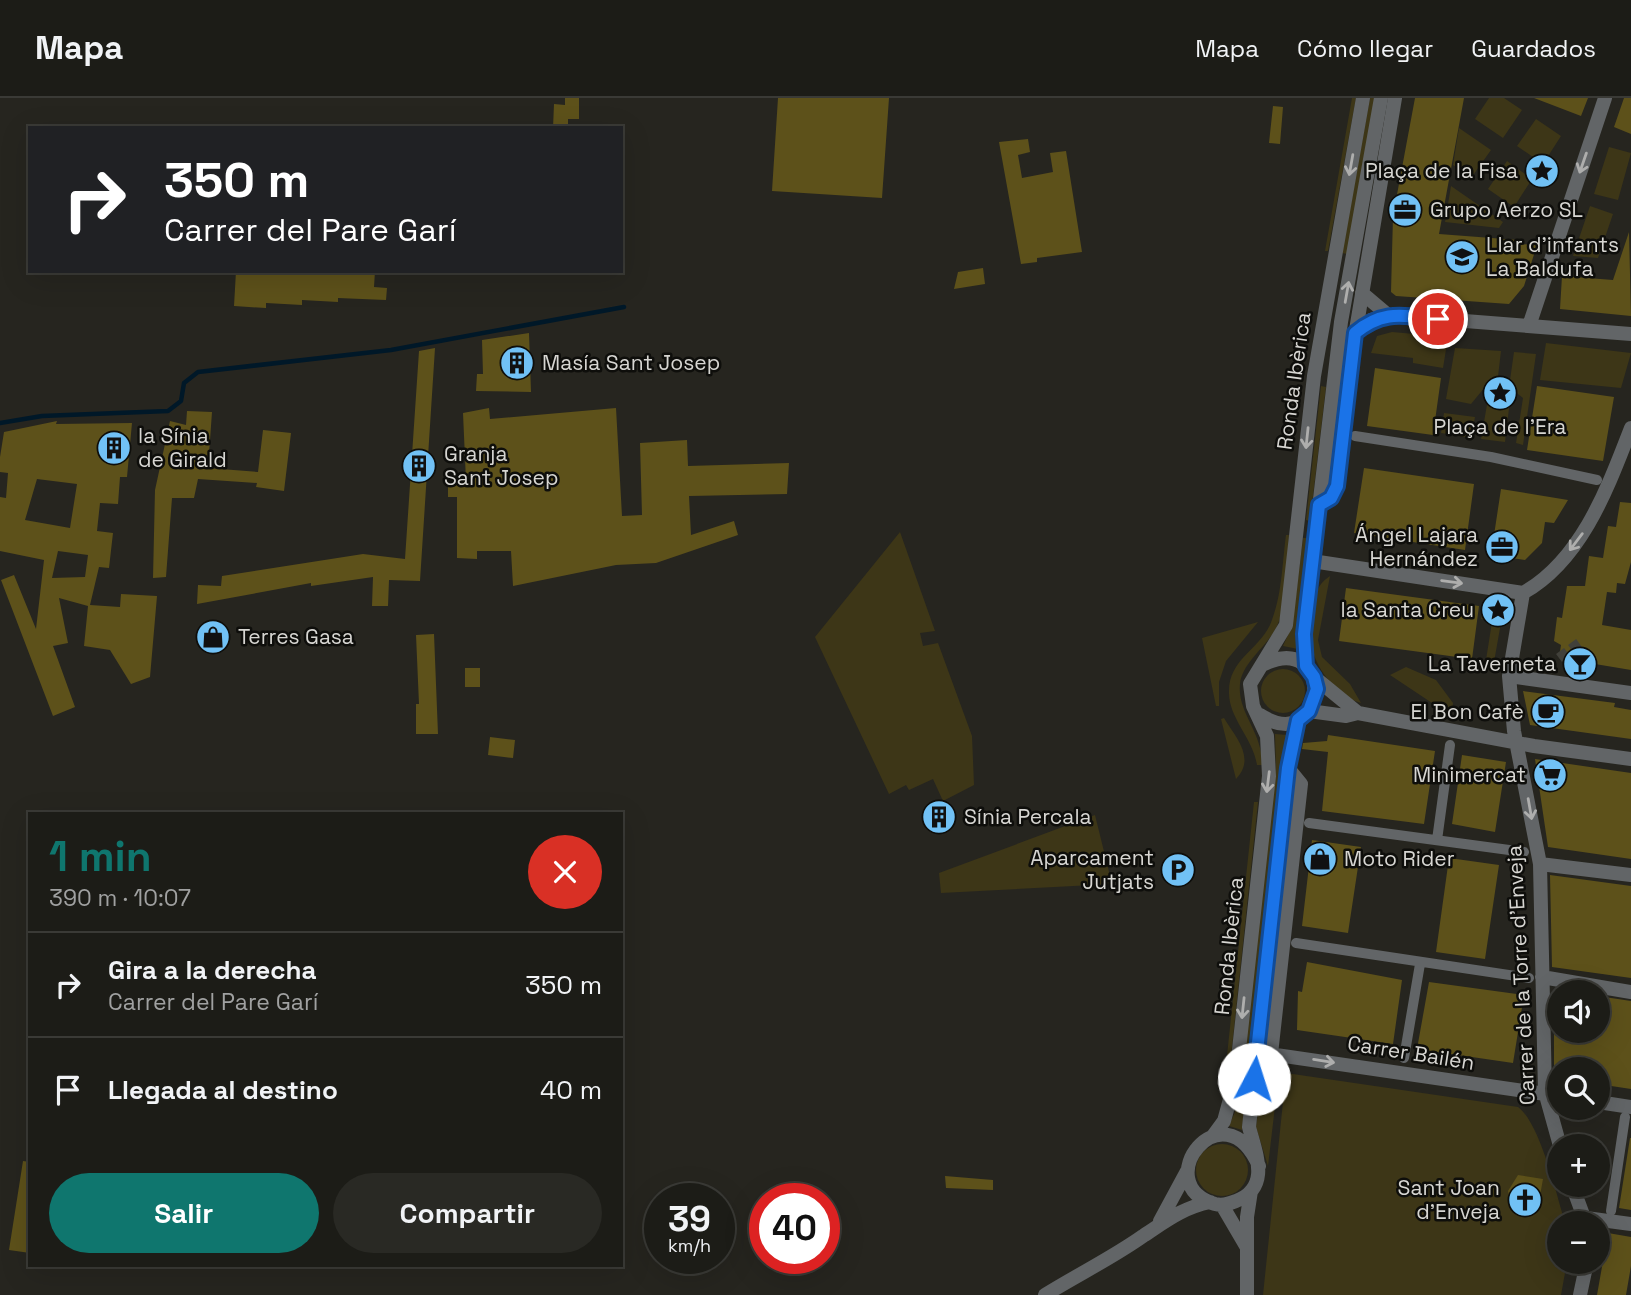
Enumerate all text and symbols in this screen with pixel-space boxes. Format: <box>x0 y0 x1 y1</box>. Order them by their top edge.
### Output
text: Mapa <box>35 27 123 69</box>
text: Mapa <box>1195 33 1259 64</box>
text: Cómo llegar <box>1297 33 1433 64</box>
text: Guardados <box>1471 33 1596 64</box>
text: 350 m <box>164 149 309 211</box>
one-way arrow <box>1576 151 1588 173</box>
place icon: Plaça de la Fisa <box>1523 152 1561 190</box>
one-way arrow <box>1343 153 1357 176</box>
icon: right <box>49 154 140 245</box>
place label: Plaça de la Fisa <box>1365 157 1518 184</box>
office icon: Grupo Aerzo SL <box>1386 191 1424 229</box>
place label: Grupo Aerzo SL <box>1430 196 1583 223</box>
text: Carrer del Pare Garí <box>164 210 457 250</box>
place label: Llar d'infants La Baldufa <box>1486 231 1619 282</box>
school or university icon: Llar d'infants La Baldufa <box>1443 238 1481 276</box>
one-way arrow <box>1340 281 1354 304</box>
pin <box>1408 289 1468 349</box>
icon: arrive <box>1419 300 1457 338</box>
street label: Ronda Ibèrica <box>1270 310 1317 452</box>
building icon: Masía Sant Josep <box>498 344 536 382</box>
place label: Masía Sant Josep <box>542 349 720 376</box>
place icon: Plaça de l'Era <box>1481 374 1519 412</box>
place label: Plaça de l'Era <box>1434 413 1566 440</box>
place label: la Sínia de Girald <box>138 422 227 473</box>
one-way arrow <box>1301 426 1314 449</box>
building icon: la Sínia de Girald <box>95 429 133 467</box>
place label: Granja Sant Josep <box>444 440 559 491</box>
building icon: Granja Sant Josep <box>400 447 438 485</box>
place label: Ángel Lajara Hernández <box>1355 521 1478 572</box>
office icon: Ángel Lajara Hernández <box>1483 528 1521 566</box>
one-way arrow <box>1568 532 1583 551</box>
one-way arrow <box>1440 576 1463 589</box>
place icon: la Santa Creu <box>1479 591 1517 629</box>
place label: la Santa Creu <box>1340 596 1474 623</box>
shop icon: Terres Gasa <box>194 618 232 656</box>
place label: Terres Gasa <box>238 623 354 650</box>
bar icon: La Taverneta <box>1561 645 1599 683</box>
place label: La Taverneta <box>1428 650 1556 677</box>
cafe icon: El Bon Cafè <box>1529 693 1567 731</box>
place label: El Bon Cafè <box>1410 698 1524 725</box>
supermarket icon: Minimercat <box>1531 756 1569 794</box>
place label: Minimercat <box>1413 761 1526 788</box>
one-way arrow <box>1261 770 1274 793</box>
one-way arrow <box>1524 797 1537 820</box>
building icon: Sínia Percala <box>920 798 958 836</box>
place label: Sínia Percala <box>964 803 1092 830</box>
text: 1 min <box>49 830 152 883</box>
button: close <box>528 835 602 909</box>
shop icon: Moto Rider <box>1301 840 1339 878</box>
place label: Aparcament Jutjats <box>1030 844 1154 895</box>
street label: Carrer de la Torre d'Enveja <box>1500 844 1541 1106</box>
place label: Moto Rider <box>1344 845 1455 872</box>
parking icon: Aparcament Jutjats <box>1159 851 1197 889</box>
street label: Ronda Ibèrica <box>1208 875 1249 1016</box>
text: 390 m · 10:07 <box>49 883 191 913</box>
text: Gira a la derecha <box>108 953 317 987</box>
icon: right <box>49 966 87 1004</box>
text: 350 m <box>525 968 602 1002</box>
map controls <box>1547 980 1610 1274</box>
button: sound <box>1547 980 1610 1043</box>
text: Carrer del Pare Garí <box>108 987 318 1017</box>
one-way arrow <box>1237 996 1250 1019</box>
street label: Carrer Bailén <box>1346 1029 1477 1076</box>
position arrow <box>1217 1042 1291 1116</box>
one-way arrow <box>1312 1055 1335 1068</box>
button: search <box>1547 1057 1610 1120</box>
icon: arrive <box>49 1071 87 1109</box>
text: Llegada al destino <box>108 1073 338 1107</box>
text: 40 m <box>540 1073 602 1107</box>
button: + <box>1547 1134 1610 1197</box>
button: Salir <box>49 1173 319 1253</box>
button: Compartir <box>333 1173 602 1253</box>
place label: Sant Joan d'Enveja <box>1398 1174 1500 1225</box>
church icon: Sant Joan d'Enveja <box>1506 1181 1544 1219</box>
speed limit sign: 40 <box>749 1183 840 1274</box>
text: 39 <box>668 1197 711 1241</box>
button: − <box>1547 1211 1610 1274</box>
text: km/h <box>668 1234 711 1257</box>

